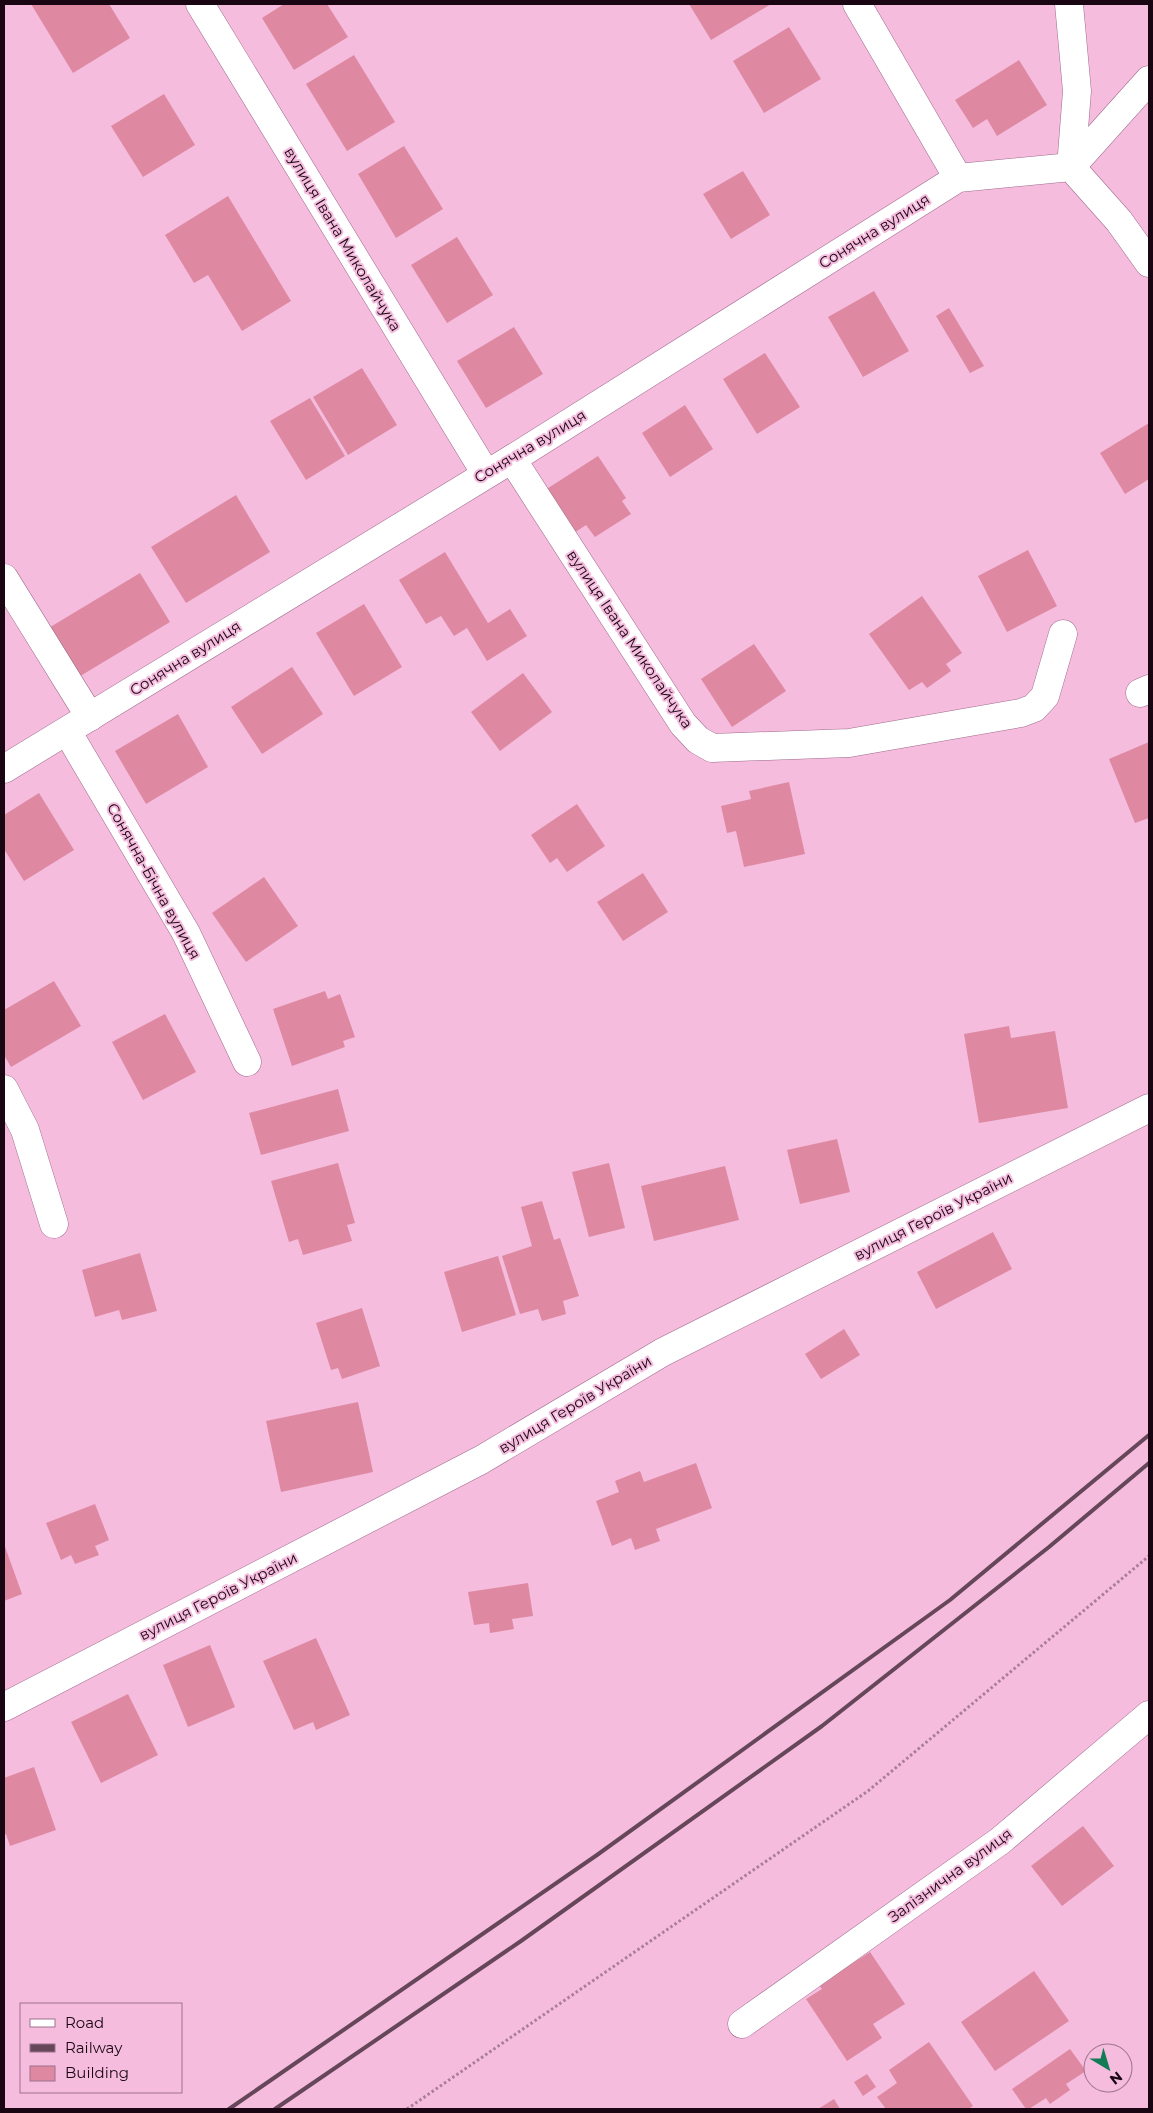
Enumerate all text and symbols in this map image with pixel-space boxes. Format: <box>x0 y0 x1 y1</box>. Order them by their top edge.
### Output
street label: вулиця Івана Миколайчука <box>280 143 406 335</box>
street label: Сонячна вулиця <box>815 189 933 273</box>
street label: Сонячна вулиця <box>471 405 589 487</box>
street label: вулиця Івана Миколайчука <box>563 546 697 732</box>
street label: Сонячна вулиця <box>126 616 244 700</box>
street label: Сонячна-Бічна вулиця <box>103 800 205 962</box>
street label: вулиця Героїв України <box>851 1168 1015 1264</box>
street label: вулиця Героїв України <box>495 1351 655 1457</box>
street label: вулиця Героїв України <box>136 1548 300 1644</box>
street label: Залізнична вулиця <box>884 1824 1016 1926</box>
legend <box>20 2003 182 2093</box>
text: Road <box>65 2013 104 2032</box>
text: Railway <box>65 2038 123 2057</box>
north arrow <box>1083 2043 1133 2093</box>
text: Building <box>65 2063 129 2082</box>
text: N <box>1106 2068 1126 2089</box>

